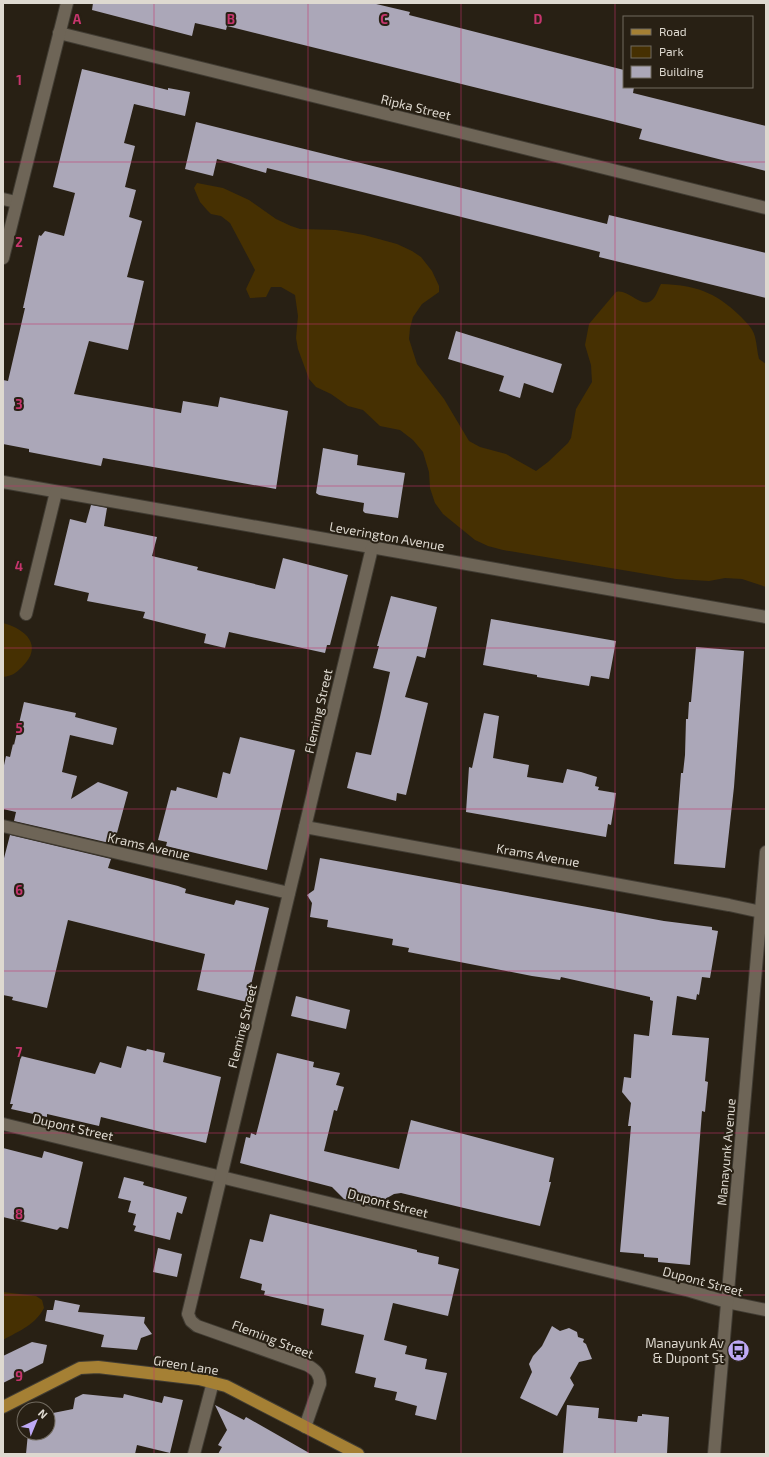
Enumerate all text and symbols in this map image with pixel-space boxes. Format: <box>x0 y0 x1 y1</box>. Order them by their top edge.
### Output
text: A <box>73 11 82 27</box>
text: B <box>227 11 235 27</box>
text: C <box>380 11 388 27</box>
text: D <box>534 11 543 27</box>
legend <box>623 16 753 88</box>
text: Road <box>659 24 687 38</box>
text: Park <box>659 44 684 58</box>
text: Building <box>659 64 704 78</box>
text: 1 <box>16 72 22 88</box>
street label: Ripka Street <box>379 91 453 123</box>
text: 2 <box>15 234 23 250</box>
text: 3 <box>15 396 23 412</box>
street label: Leverington Avenue <box>328 518 446 554</box>
text: 4 <box>15 558 23 574</box>
street label: Fleming Street <box>300 667 336 755</box>
text: 5 <box>15 720 23 736</box>
street label: Krams Avenue <box>106 829 192 863</box>
street label: Krams Avenue <box>495 840 581 870</box>
text: 6 <box>15 882 23 898</box>
street label: Fleming Street <box>224 982 260 1070</box>
text: 7 <box>16 1044 23 1060</box>
street label: Manayunk Avenue <box>713 1098 739 1206</box>
street label: Dupont Street <box>31 1110 115 1144</box>
street label: Dupont Street <box>346 1185 430 1221</box>
text: 8 <box>15 1206 23 1222</box>
street label: Dupont Street <box>661 1263 745 1299</box>
street label: Fleming Street <box>230 1316 316 1362</box>
place label: Manayunk Av & Dupont St <box>645 1335 724 1366</box>
bus stop icon: Manayunk Av & Dupont St <box>726 1337 752 1363</box>
street label: Green Lane <box>152 1352 220 1378</box>
text: 9 <box>15 1368 23 1384</box>
north arrow <box>16 1401 56 1441</box>
text: N <box>36 1406 51 1421</box>

